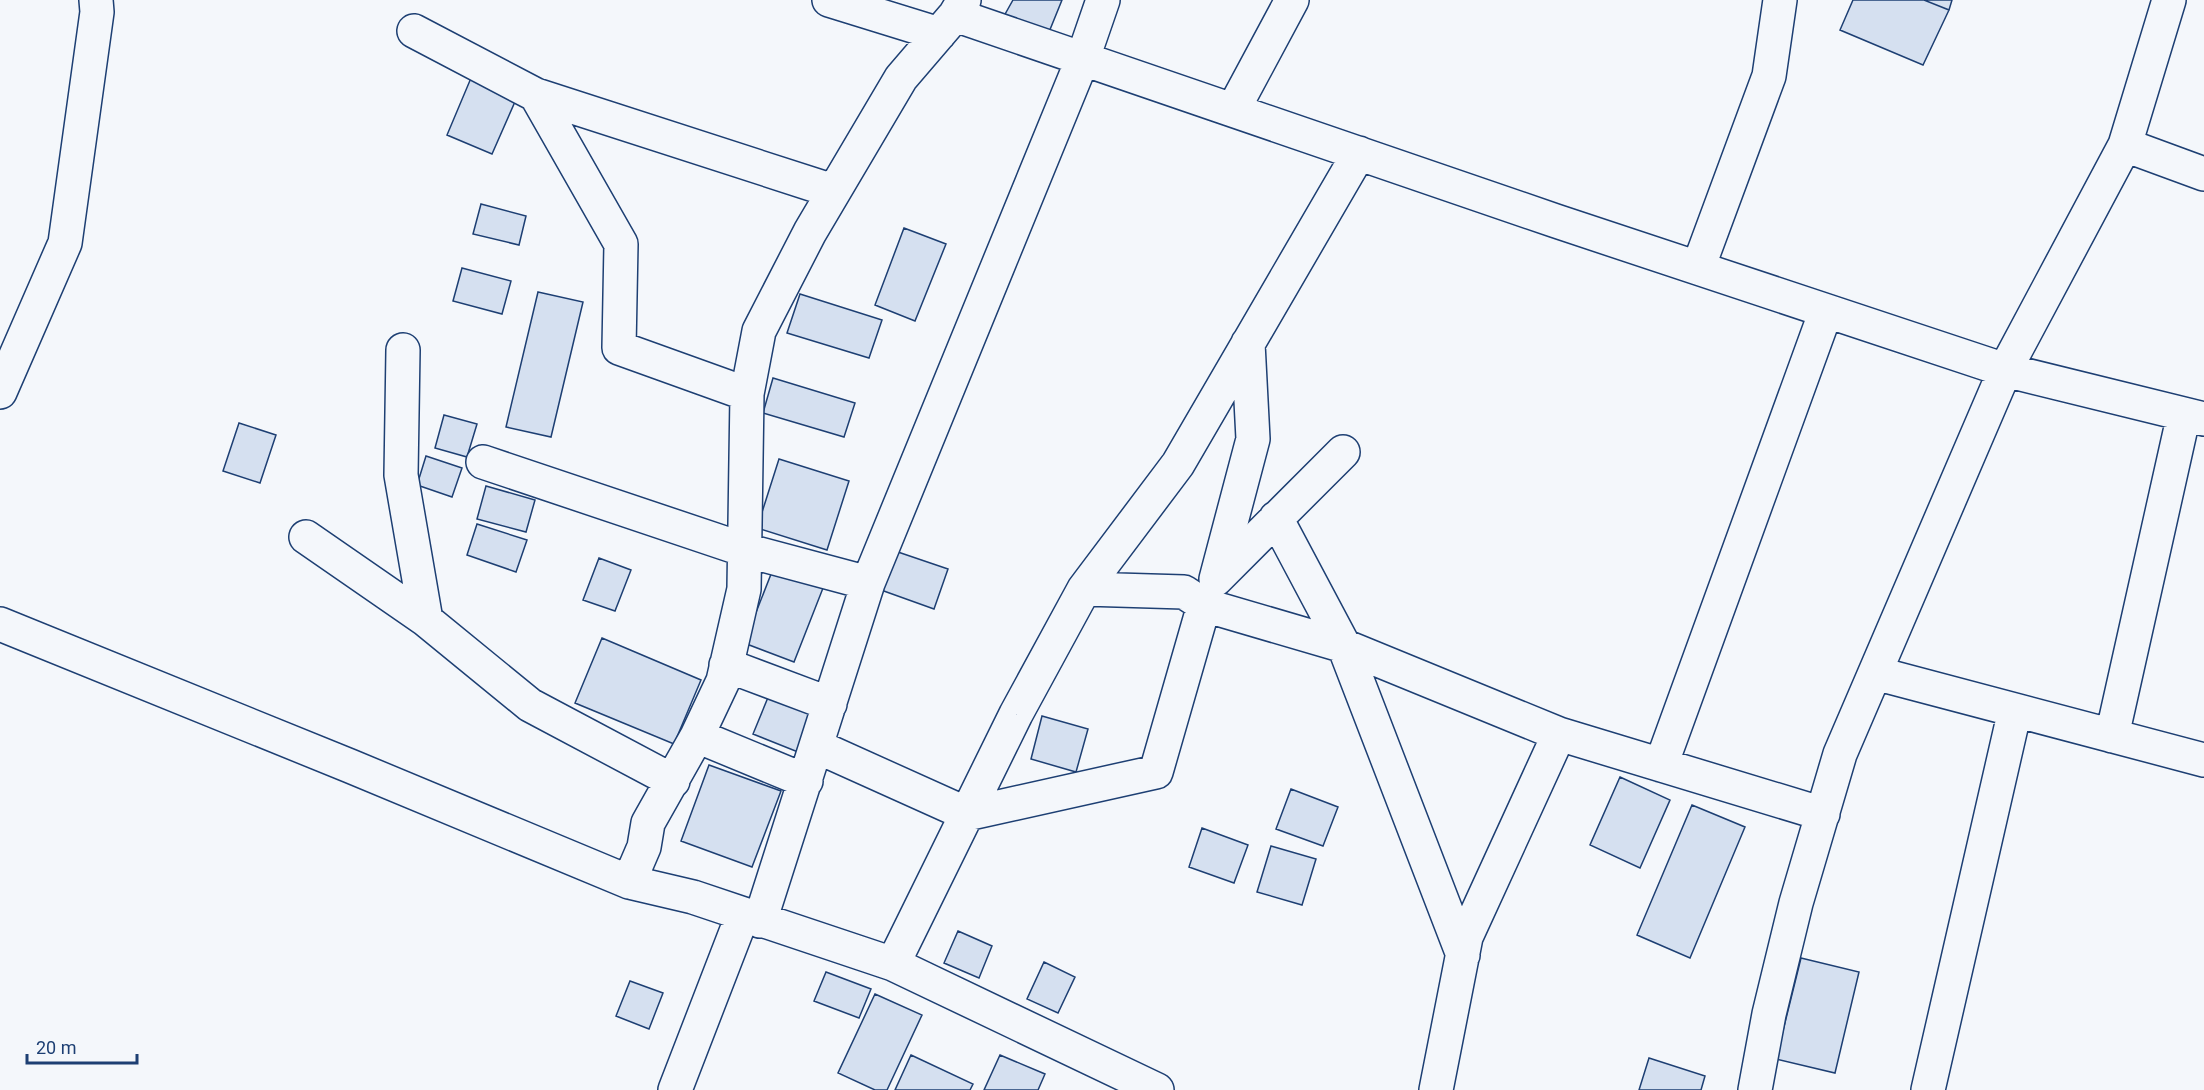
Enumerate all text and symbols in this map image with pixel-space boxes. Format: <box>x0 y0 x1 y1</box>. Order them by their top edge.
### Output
scale bar <box>27 1027 136 1065</box>
text: 20 m <box>36 1037 76 1058</box>

